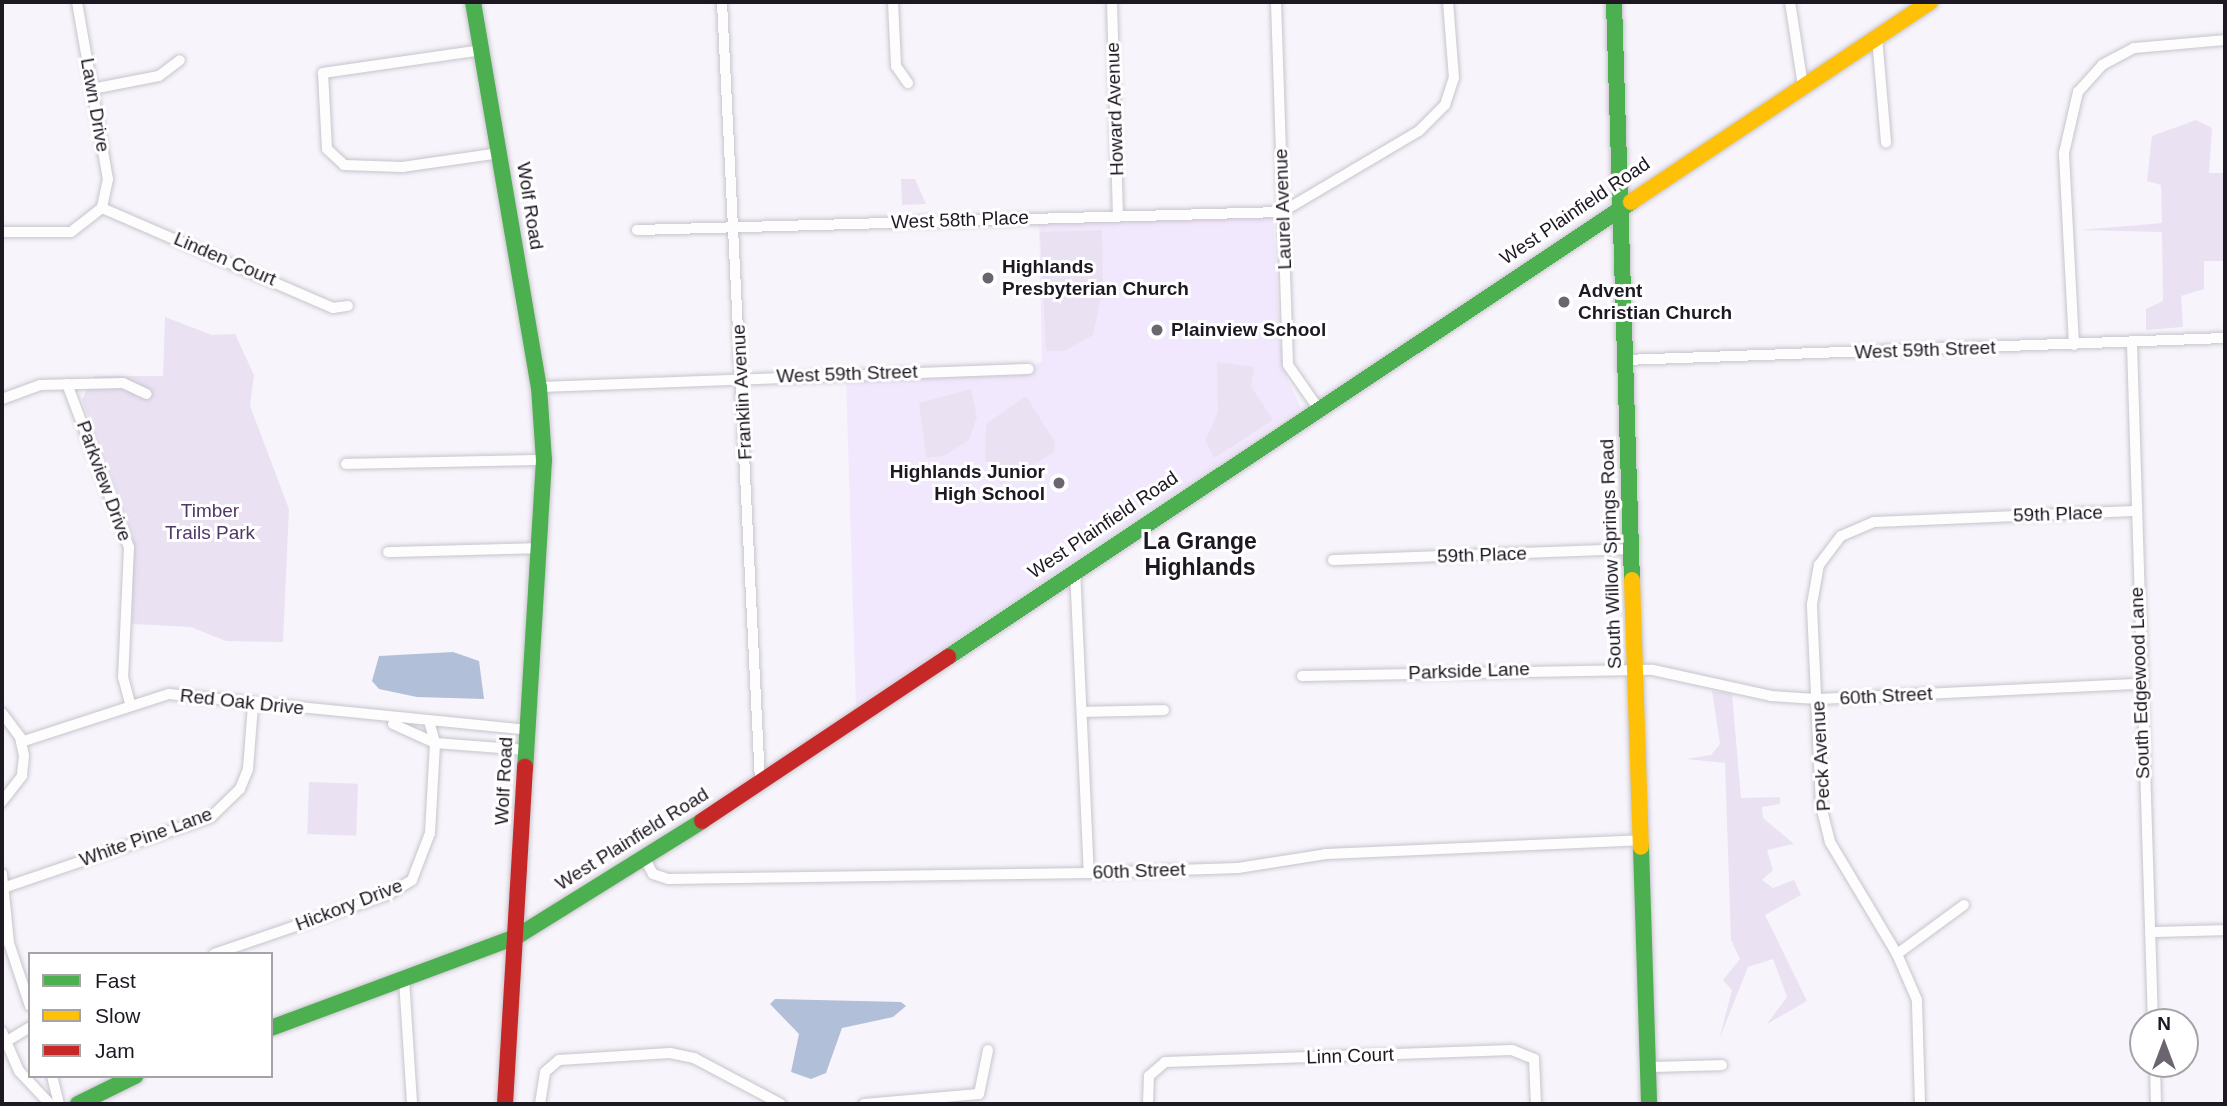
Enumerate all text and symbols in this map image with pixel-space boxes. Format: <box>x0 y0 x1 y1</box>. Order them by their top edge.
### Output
street label: Howard Avenue <box>1101 41 1129 177</box>
street label: Lawn Drive <box>76 56 114 154</box>
street label: Laurel Avenue <box>1269 148 1297 270</box>
street label: West Plainfield Road <box>1496 152 1654 270</box>
street label: Wolf Road <box>512 161 548 251</box>
street label: West 58th Place <box>891 206 1029 234</box>
street label: Linden Court <box>170 227 280 291</box>
place label: Highlands Presbyterian Church <box>1002 256 1189 300</box>
marker: Highlands Presbyterian Church <box>980 270 996 286</box>
place label: Advent Christian Church <box>1578 280 1732 324</box>
marker: Advent Christian Church <box>1556 294 1572 310</box>
place label: Plainview School <box>1171 319 1326 341</box>
marker: Plainview School <box>1149 322 1165 338</box>
street label: Franklin Avenue <box>727 323 757 461</box>
street label: West 59th Street <box>1854 336 1996 364</box>
street label: West 59th Street <box>776 360 918 388</box>
street label: Parkview Drive <box>72 418 136 544</box>
street label: South Willow Springs Road <box>1596 439 1626 669</box>
place label: Highlands Junior High School <box>890 461 1045 505</box>
street label: West Plainfield Road <box>1024 466 1182 584</box>
marker: Highlands Junior High School <box>1051 475 1067 491</box>
park label: Timber Trails Park <box>165 500 255 544</box>
street label: 59th Place <box>2013 501 2103 527</box>
district label: La Grange Highlands <box>1143 527 1257 581</box>
street label: 59th Place <box>1437 542 1527 568</box>
street label: South Edgewood Lane <box>2125 587 2155 779</box>
street label: Parkside Lane <box>1408 657 1530 685</box>
street label: 60th Street <box>1839 682 1933 710</box>
street label: Red Oak Drive <box>179 684 305 720</box>
street label: Peck Avenue <box>1807 700 1835 812</box>
street label: Wolf Road <box>490 736 518 826</box>
street label: West Plainfield Road <box>551 783 713 895</box>
street label: White Pine Lane <box>77 802 215 872</box>
street label: 60th Street <box>1092 858 1186 884</box>
street label: Hickory Drive <box>292 874 406 936</box>
legend <box>28 952 273 1078</box>
text: Fast <box>95 969 136 992</box>
text: Slow <box>95 1004 141 1027</box>
north arrow <box>2129 1008 2199 1078</box>
text: N <box>2157 1013 2171 1034</box>
text: Jam <box>95 1039 135 1062</box>
street label: Linn Court <box>1306 1043 1394 1069</box>

